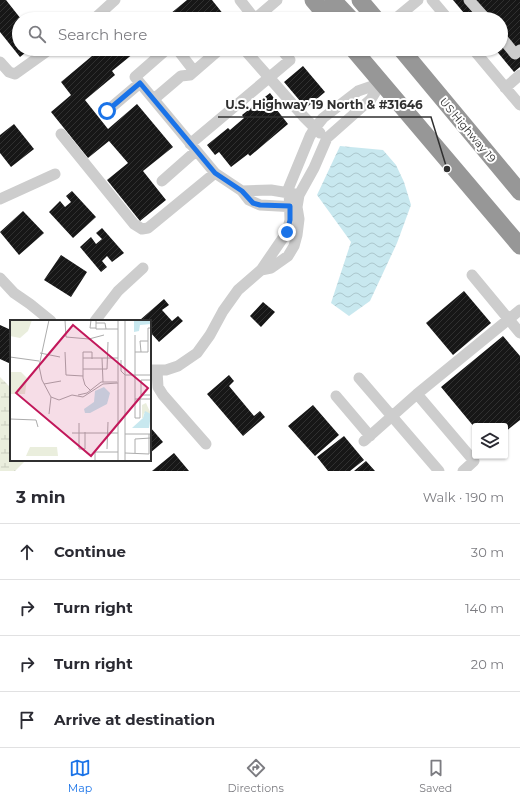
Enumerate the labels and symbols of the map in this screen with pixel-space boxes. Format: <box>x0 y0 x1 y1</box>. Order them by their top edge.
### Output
callout: U.S. Highway 19 North & #31646 <box>218 93 431 117</box>
street label: US Highway 19 <box>437 95 499 166</box>
text: U.S. Highway 19 North & #31646 <box>225 97 423 112</box>
route start <box>98 102 116 120</box>
route end <box>278 223 296 241</box>
inset map <box>10 320 151 461</box>

